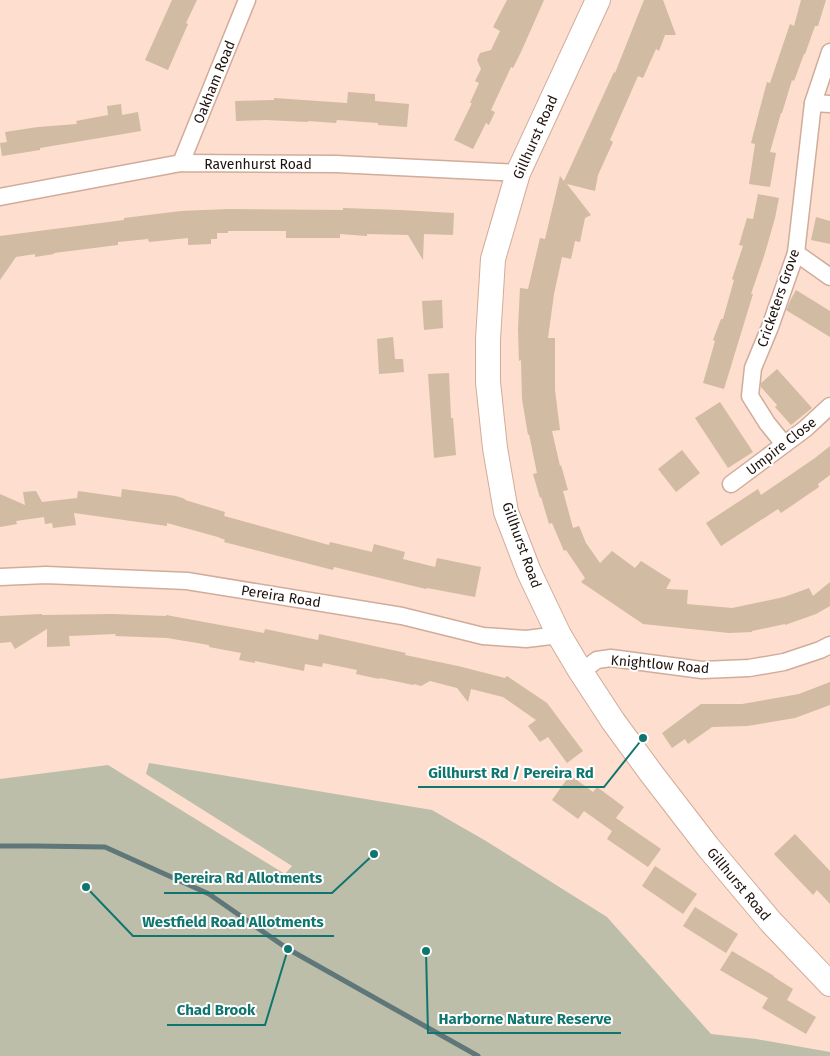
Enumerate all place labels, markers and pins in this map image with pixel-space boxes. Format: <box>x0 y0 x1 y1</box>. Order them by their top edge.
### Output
callout: Gillhurst Rd / Pereira Rd <box>418 757 604 787</box>
callout: Pereira Rd Allotments <box>164 863 332 893</box>
callout: Westfield Road Allotments <box>133 906 334 936</box>
callout: Chad Brook <box>167 995 265 1025</box>
callout: Harborne Nature Reserve <box>428 1003 621 1033</box>

